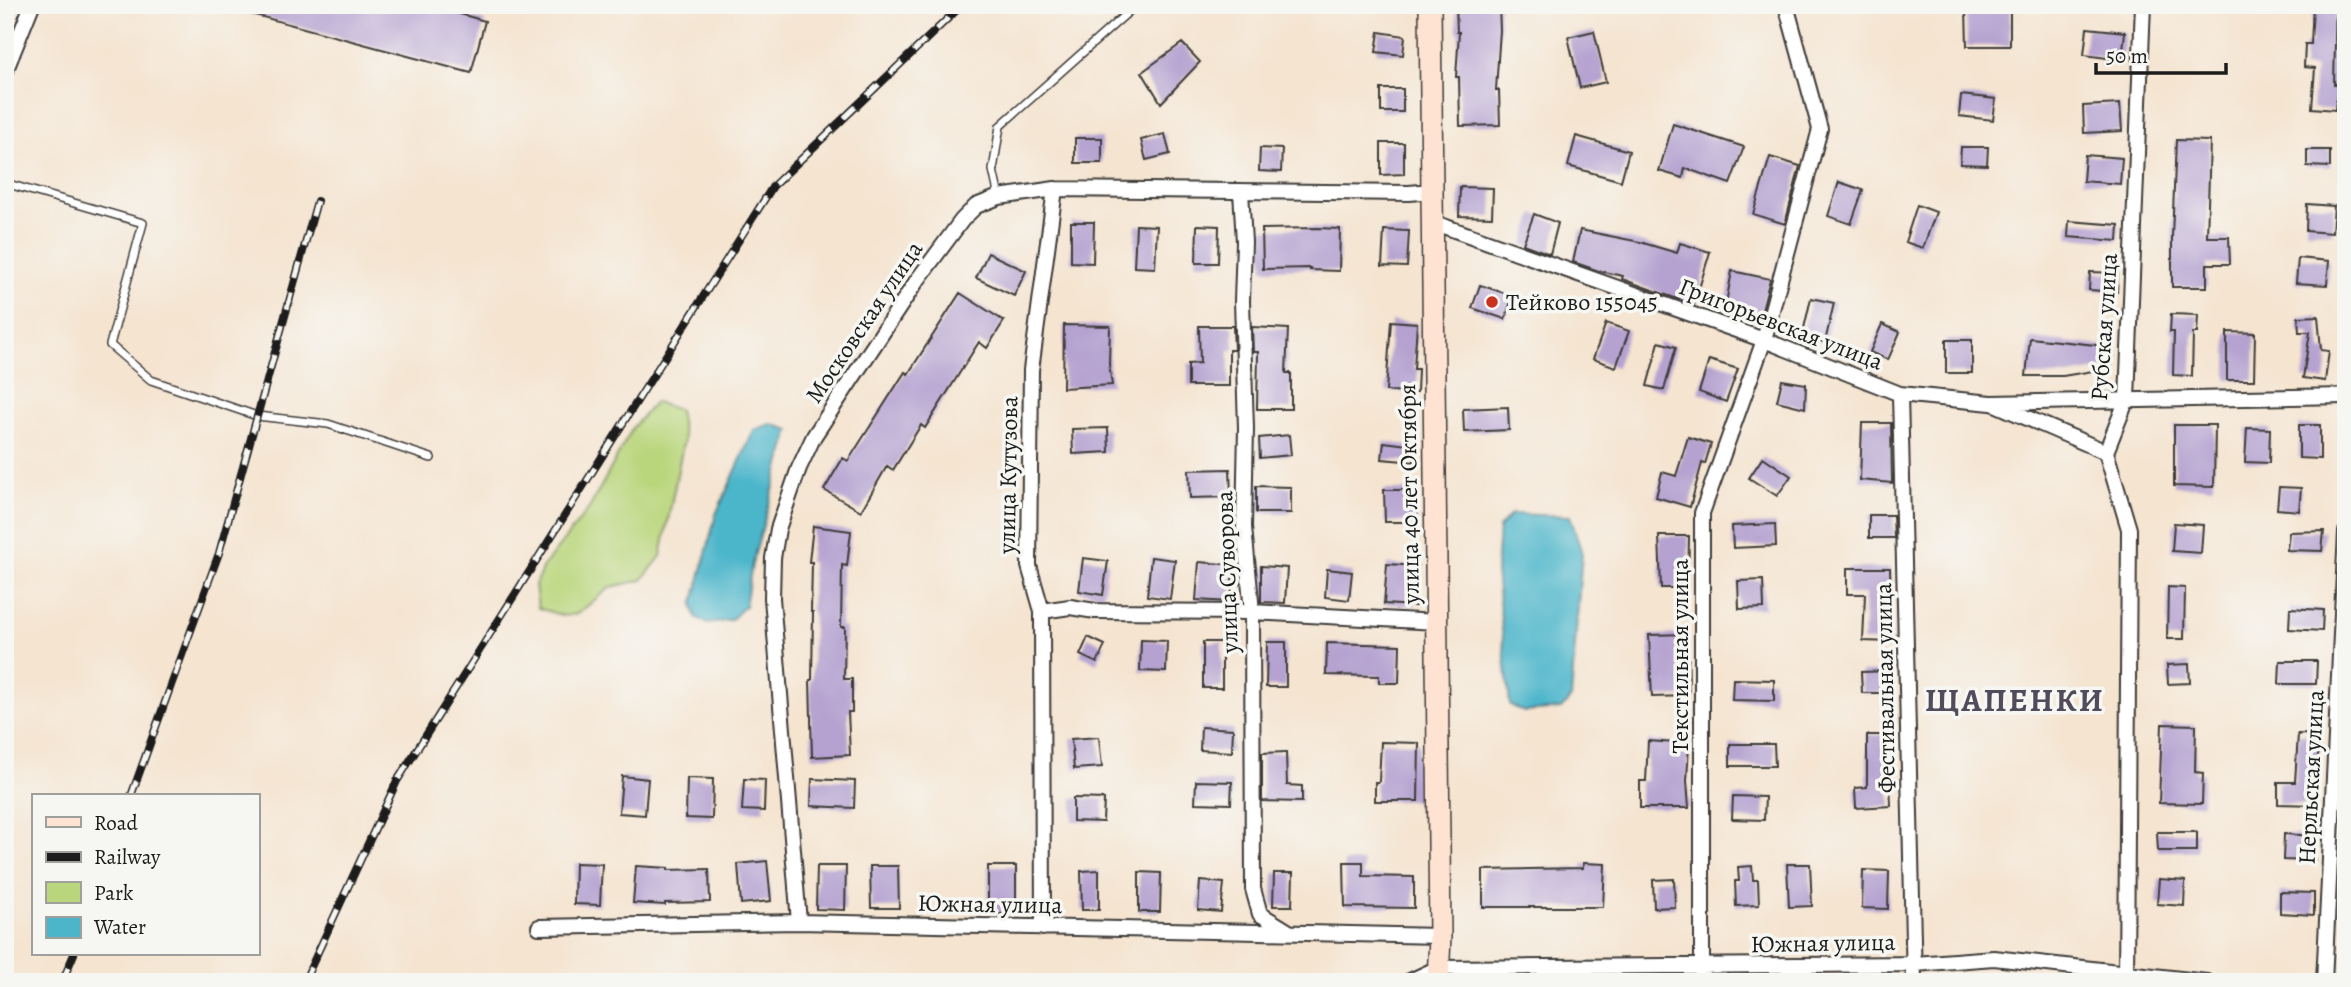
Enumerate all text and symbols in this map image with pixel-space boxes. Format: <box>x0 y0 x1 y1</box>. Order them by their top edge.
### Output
scale bar <box>2096 32 2225 76</box>
text: 50 m <box>2106 42 2148 70</box>
street label: Московская улица <box>798 235 930 409</box>
street label: Рубская улица <box>2083 252 2125 402</box>
street label: Григорьевская улица <box>1674 270 1888 378</box>
place label: Тейково 155045 <box>1506 286 1658 318</box>
marker: Тейково 155045 <box>1484 294 1500 310</box>
street label: улица 40 лет Октября <box>1391 384 1427 605</box>
street label: улица Кутузова <box>991 396 1025 555</box>
street label: улица Суворова <box>1208 490 1246 655</box>
street label: Текстильная улица <box>1664 559 1696 753</box>
street label: Фестивальная улица <box>1867 582 1903 794</box>
district label: ЩАПЕНКИ <box>1925 678 2105 722</box>
street label: Нерльская улица <box>2290 689 2332 865</box>
legend <box>32 794 259 956</box>
text: Road <box>94 809 138 837</box>
text: Railway <box>94 843 161 871</box>
text: Park <box>94 879 134 907</box>
street label: Южная улица <box>917 887 1063 921</box>
text: Water <box>93 913 146 941</box>
street label: Южная улица <box>1750 926 1896 960</box>

